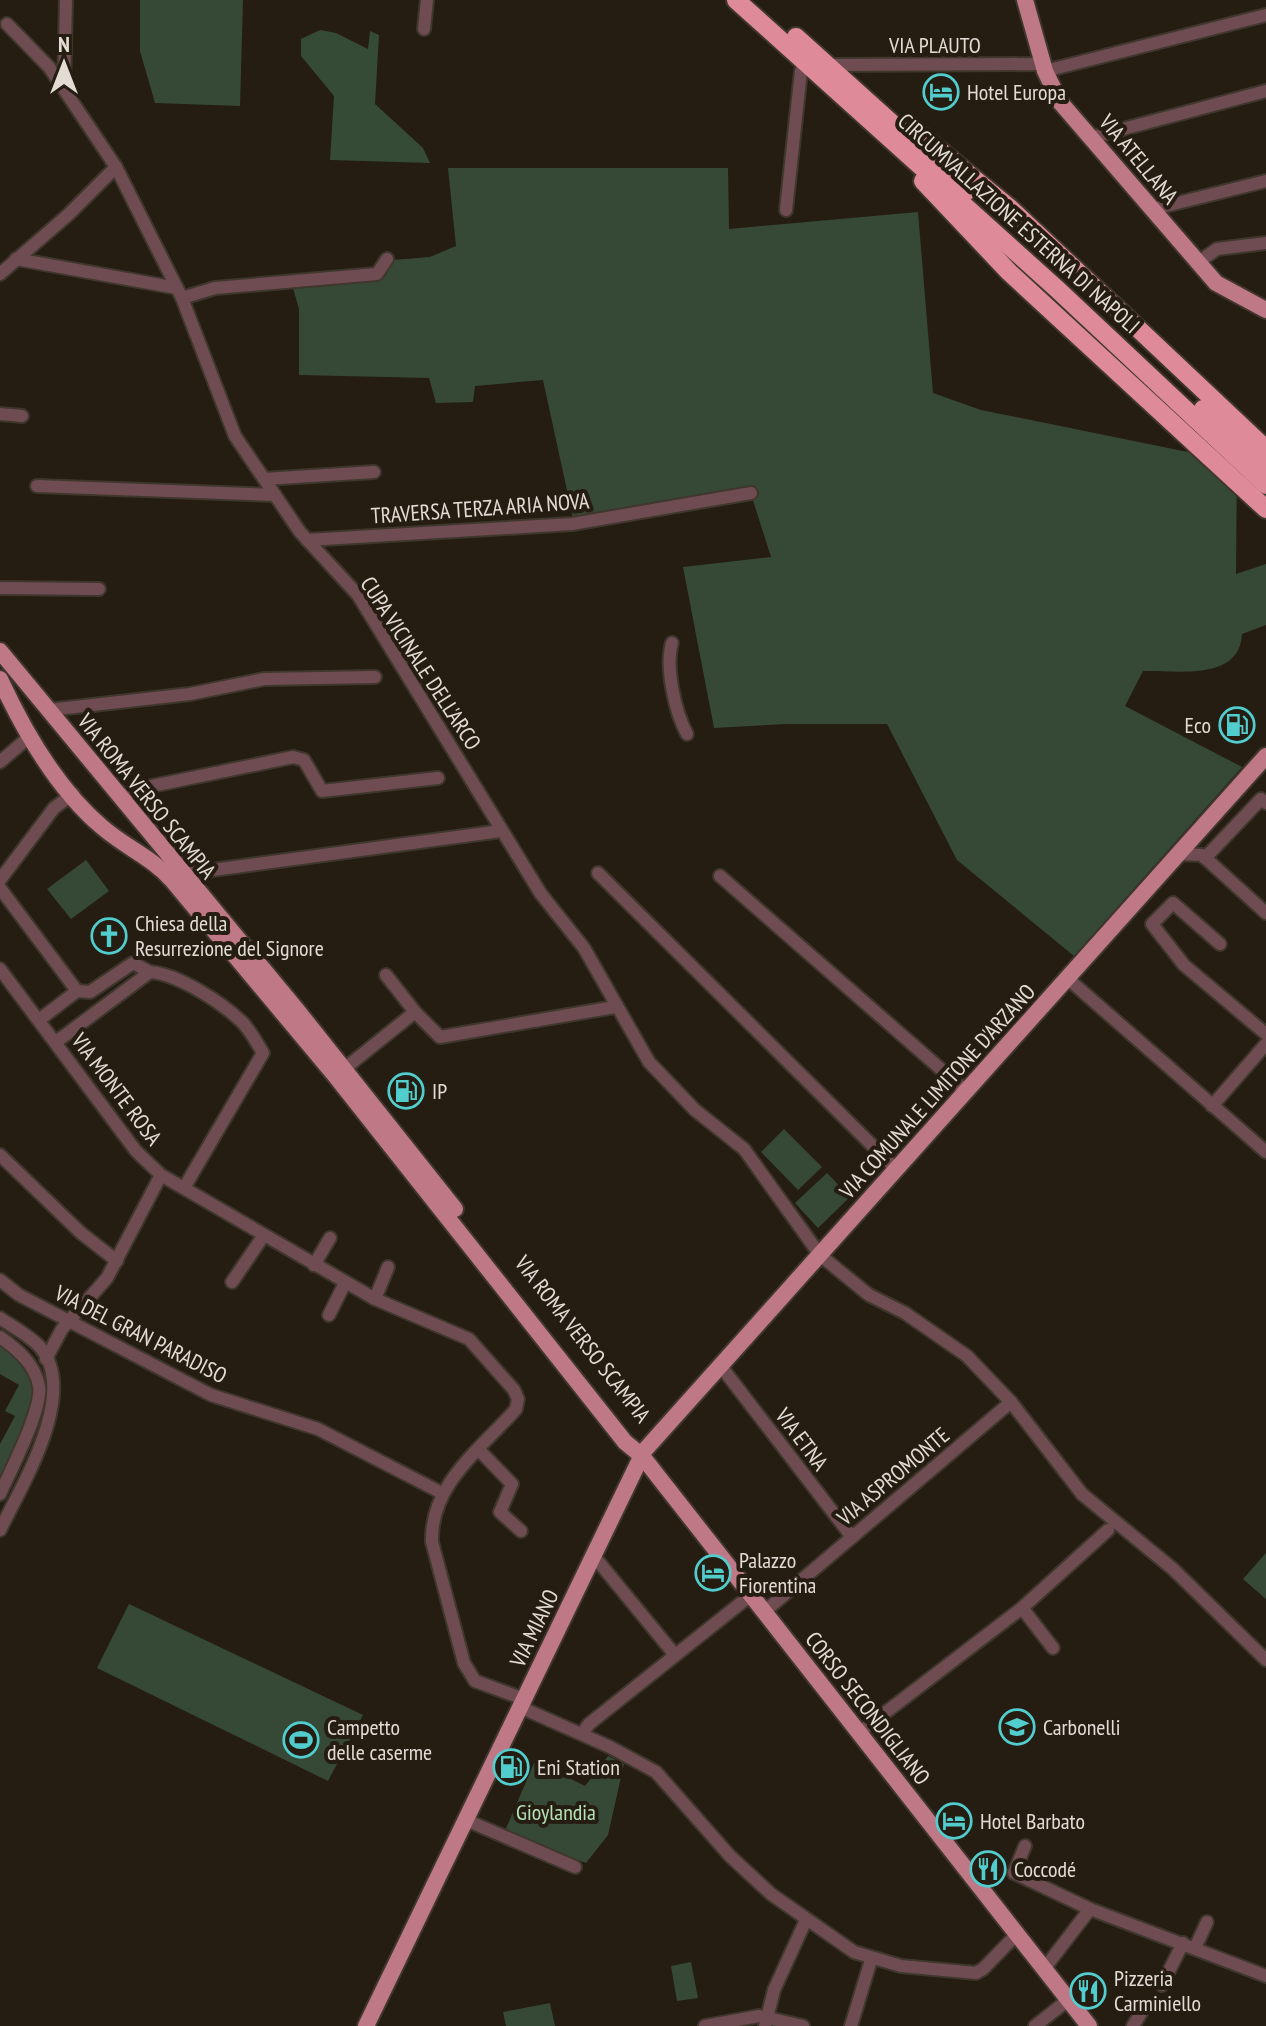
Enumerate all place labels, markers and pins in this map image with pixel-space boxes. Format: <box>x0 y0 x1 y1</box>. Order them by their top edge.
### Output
hotel icon: Hotel Europa <box>922 73 960 111</box>
place label: Hotel Europa <box>967 78 1066 106</box>
fuel station icon: Eco <box>1218 706 1256 744</box>
place label: Eco <box>1185 711 1211 739</box>
place label: Chiesa della Resurrezione del Signore <box>135 909 324 962</box>
church icon: Chiesa della Resurrezione del Signore <box>90 917 128 955</box>
fuel station icon: IP <box>387 1072 425 1110</box>
place label: IP <box>432 1077 447 1105</box>
place label: Palazzo Fiorentina <box>739 1546 816 1599</box>
hotel icon: Palazzo Fiorentina <box>694 1554 732 1592</box>
school or university icon: Carbonelli <box>998 1708 1036 1746</box>
place label: Campetto delle caserme <box>327 1713 432 1766</box>
place label: Carbonelli <box>1043 1713 1120 1741</box>
sports icon: Campetto delle caserme <box>282 1721 320 1759</box>
fuel station icon: Eni Station <box>492 1748 530 1786</box>
place label: Eni Station <box>537 1753 620 1781</box>
hotel icon: Hotel Barbato <box>935 1802 973 1840</box>
place label: Hotel Barbato <box>980 1807 1085 1835</box>
restaurant icon: Coccodé <box>969 1850 1007 1888</box>
place label: Coccodé <box>1014 1855 1076 1883</box>
place label: Pizzeria Carminiello <box>1114 1964 1201 2017</box>
restaurant icon: Pizzeria Carminiello <box>1069 1972 1107 2010</box>

